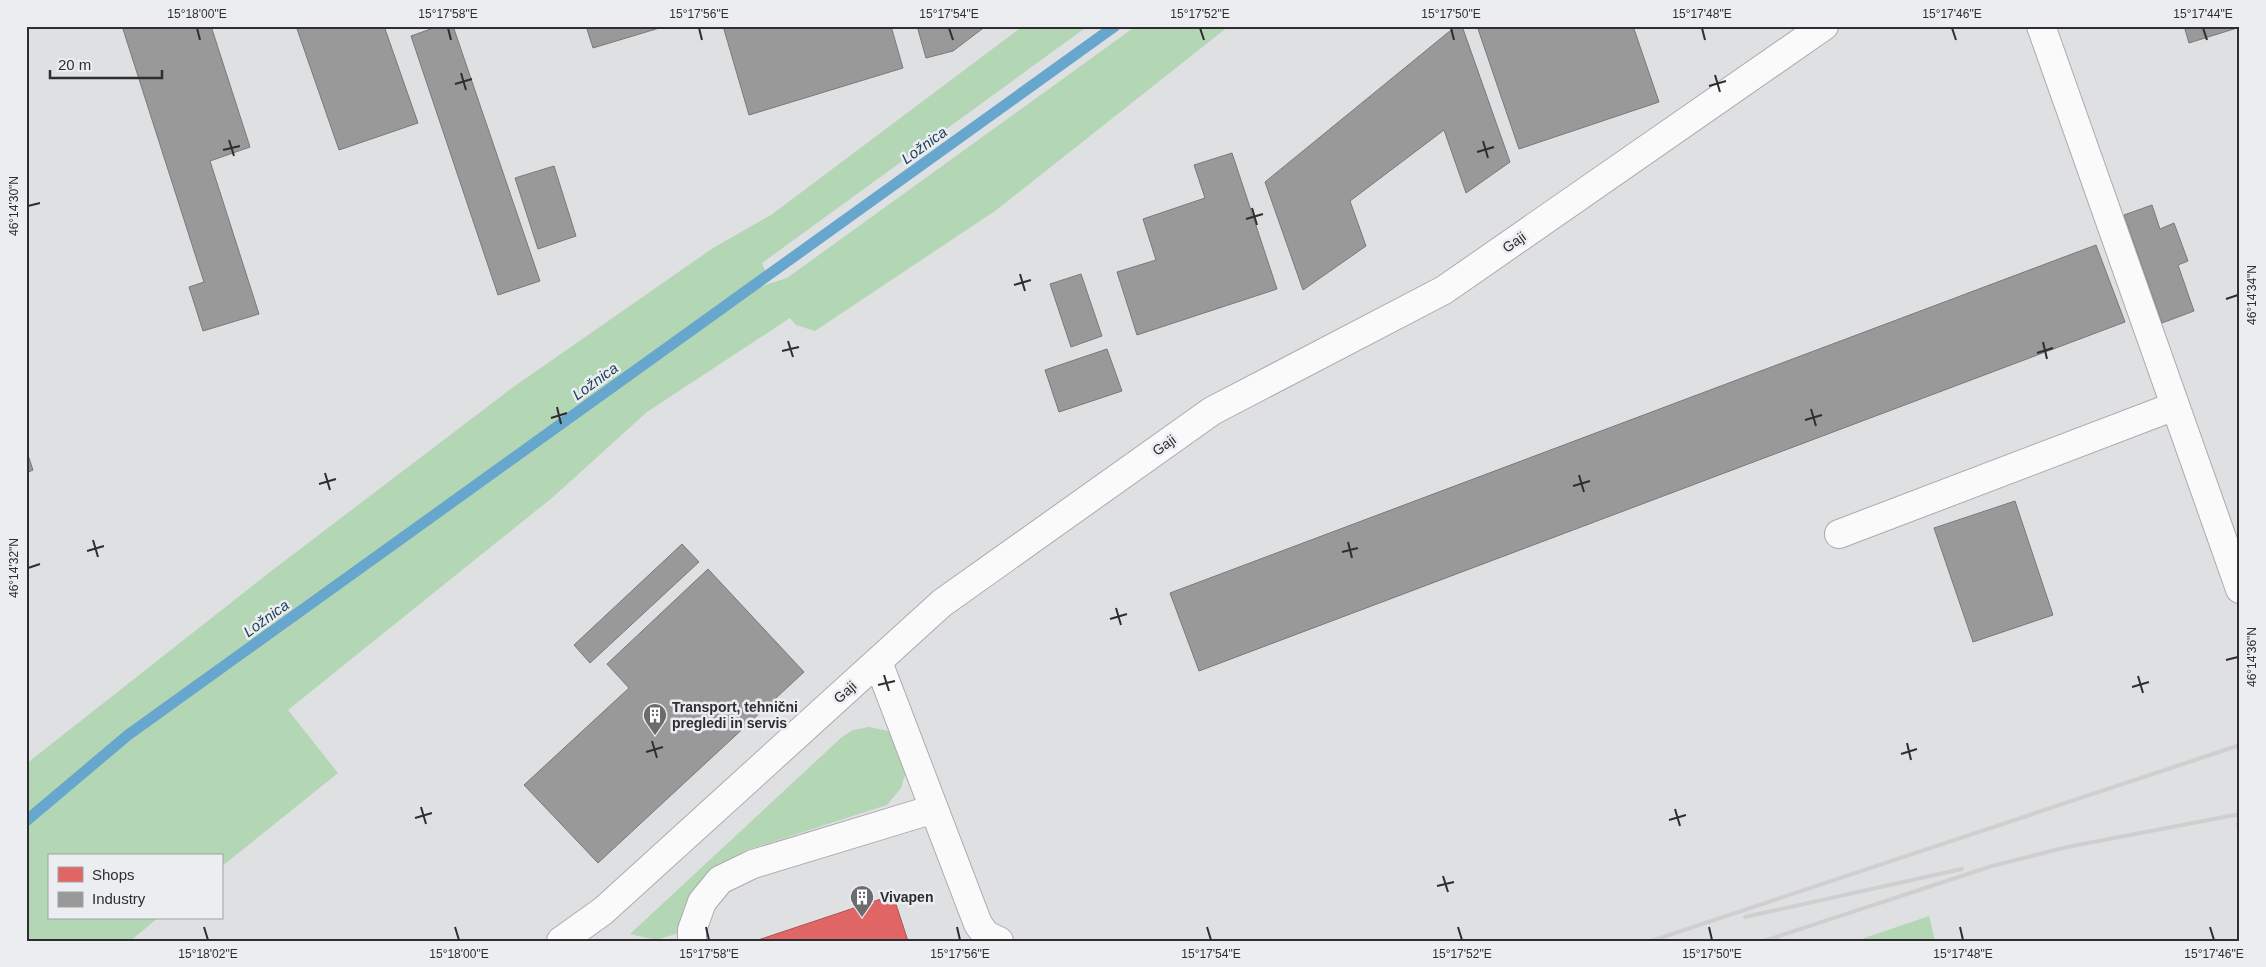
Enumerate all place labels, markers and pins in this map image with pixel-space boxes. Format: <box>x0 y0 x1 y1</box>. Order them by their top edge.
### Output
place label: Transport, tehnični pregledi in servis <box>672 699 798 731</box>
building icon: Transport, tehnični pregledi in servis <box>642 702 668 736</box>
building icon: Vivapen <box>849 884 875 918</box>
place label: Vivapen <box>880 889 933 905</box>

